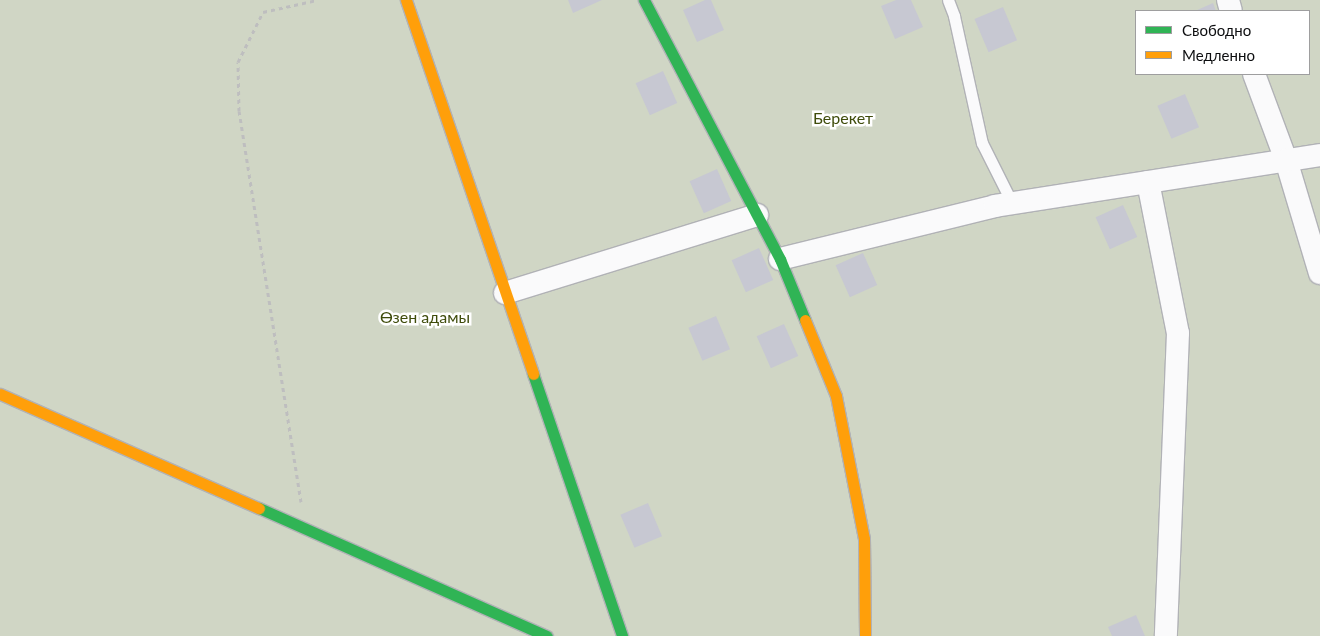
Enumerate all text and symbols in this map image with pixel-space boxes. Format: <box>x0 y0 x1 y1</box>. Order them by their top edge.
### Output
legend <box>1135 10 1310 75</box>
text: Свободно <box>1182 21 1251 39</box>
text: Медленно <box>1182 46 1255 64</box>
park label: Берекет <box>813 108 873 128</box>
park label: Өзен адамы <box>380 307 470 327</box>

